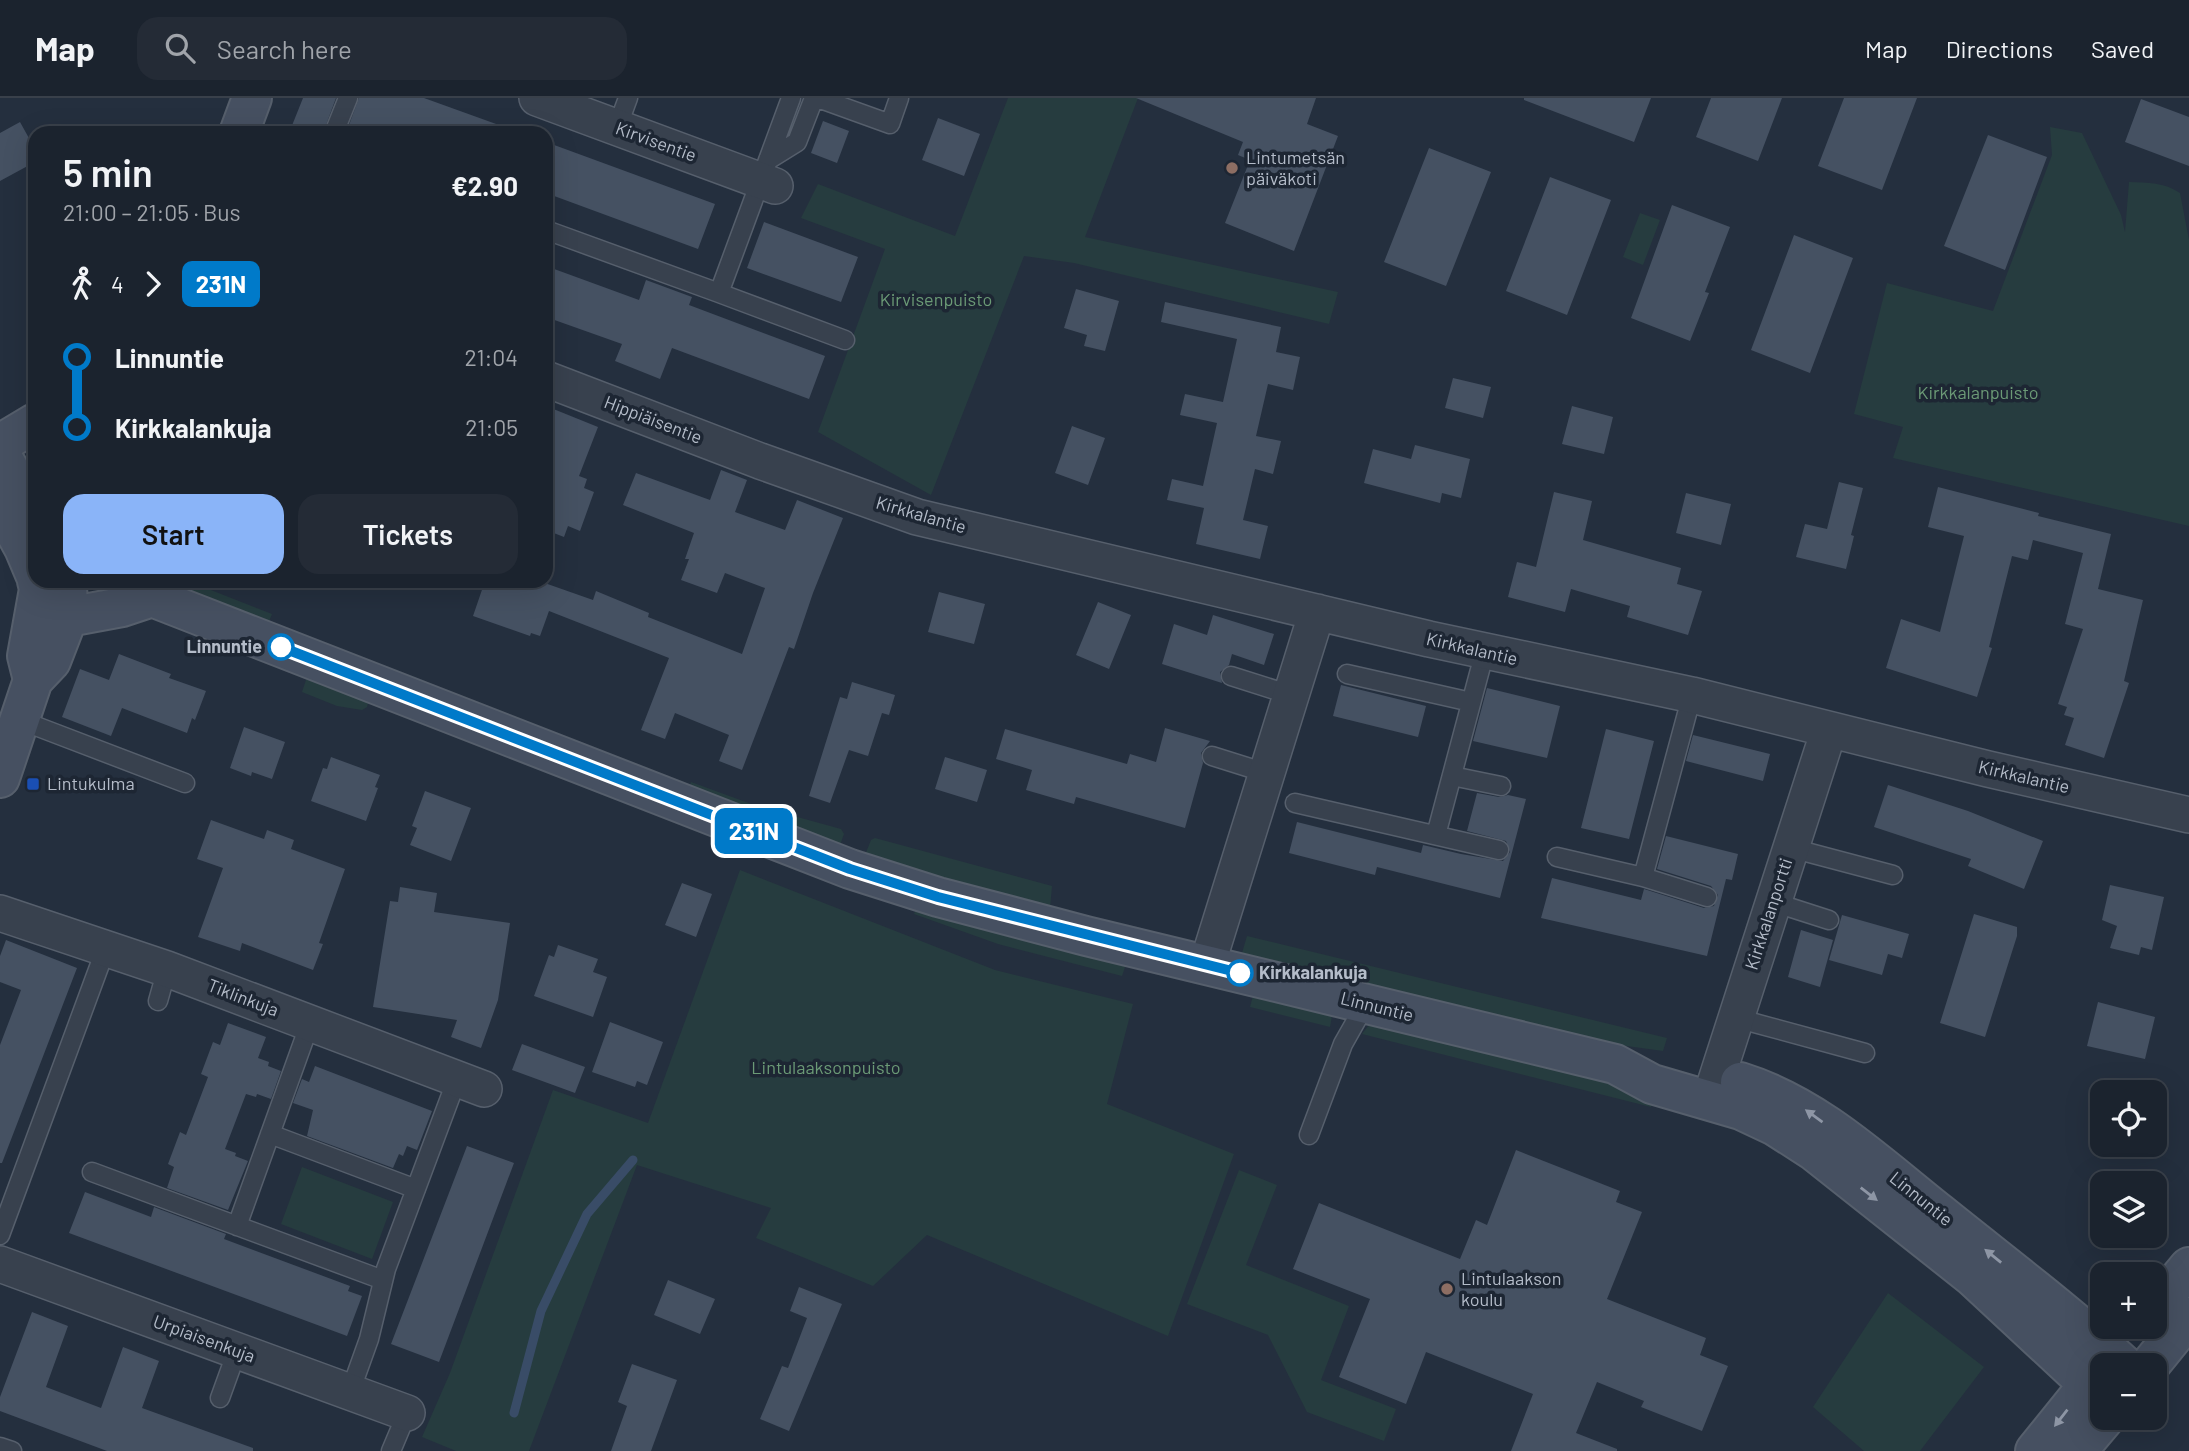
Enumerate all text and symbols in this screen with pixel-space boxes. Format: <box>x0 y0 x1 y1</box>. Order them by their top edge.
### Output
search box <box>137 17 627 80</box>
text: Map <box>35 28 95 68</box>
icon: search <box>161 29 199 67</box>
text: Search here <box>217 33 352 64</box>
text: Map <box>1865 34 1908 63</box>
text: Directions <box>1946 34 2053 63</box>
text: Saved <box>2091 34 2154 63</box>
street label: Kirvisentie <box>613 116 700 166</box>
place label: Lintumetsän päiväkoti <box>1246 146 1345 189</box>
text: 5 min <box>63 149 153 195</box>
marker: Lintumetsän päiväkoti <box>1224 160 1240 176</box>
text: €2.90 <box>451 170 518 201</box>
text: 21:00 – 21:05 · Bus <box>63 198 241 226</box>
icon: walk <box>63 265 101 303</box>
icon: forward <box>134 265 172 303</box>
text: 231N <box>196 269 246 298</box>
text: 4 <box>111 270 124 298</box>
park label: Kirvisenpuisto <box>880 288 992 310</box>
text: Linnuntie <box>115 342 224 373</box>
text: 21:04 <box>464 343 518 371</box>
park label: Kirkkalanpuisto <box>1917 381 2039 403</box>
street label: Hippiäisentie <box>601 390 706 448</box>
text: Kirkkalankuja <box>115 412 271 443</box>
text: 21:05 <box>465 413 518 441</box>
street label: Kirkkalantie <box>874 491 969 537</box>
button: Start <box>63 494 284 574</box>
button: Tickets <box>298 494 518 574</box>
street label: Kirkkalantie <box>1424 627 1520 669</box>
marker: Linnuntie <box>268 634 294 660</box>
place label: Linnuntie <box>187 635 262 657</box>
street label: Kirkkalantie <box>1976 755 2072 797</box>
place label: Lintukulma <box>47 772 135 794</box>
marker: Lintukulma <box>25 776 41 792</box>
line badge: 231N <box>705 808 803 854</box>
text: 231N <box>729 816 779 845</box>
street label: Kirkkalanportti <box>1740 855 1796 972</box>
marker: Kirkkalankuja <box>1227 960 1253 986</box>
place label: Kirkkalankuja <box>1259 961 1367 983</box>
street label: Tiklinkuja <box>205 973 282 1021</box>
street label: Linnuntie <box>1339 986 1416 1026</box>
park label: Lintulaaksonpuisto <box>751 1056 901 1078</box>
map controls <box>2090 1080 2167 1430</box>
button: locate <box>2090 1080 2167 1157</box>
one-way arrow <box>1804 1109 1823 1123</box>
street label: Linnuntie <box>1886 1166 1957 1230</box>
button: layers <box>2090 1171 2167 1248</box>
one-way arrow <box>1860 1187 1878 1201</box>
one-way arrow <box>1984 1249 2002 1264</box>
button: + <box>2090 1262 2167 1339</box>
place label: Lintulaakson koulu <box>1461 1267 1561 1310</box>
marker: Lintulaakson koulu <box>1439 1281 1455 1297</box>
street label: Urpiaisenkuja <box>150 1309 258 1367</box>
button: − <box>2090 1353 2167 1430</box>
one-way arrow <box>2054 1409 2069 1426</box>

